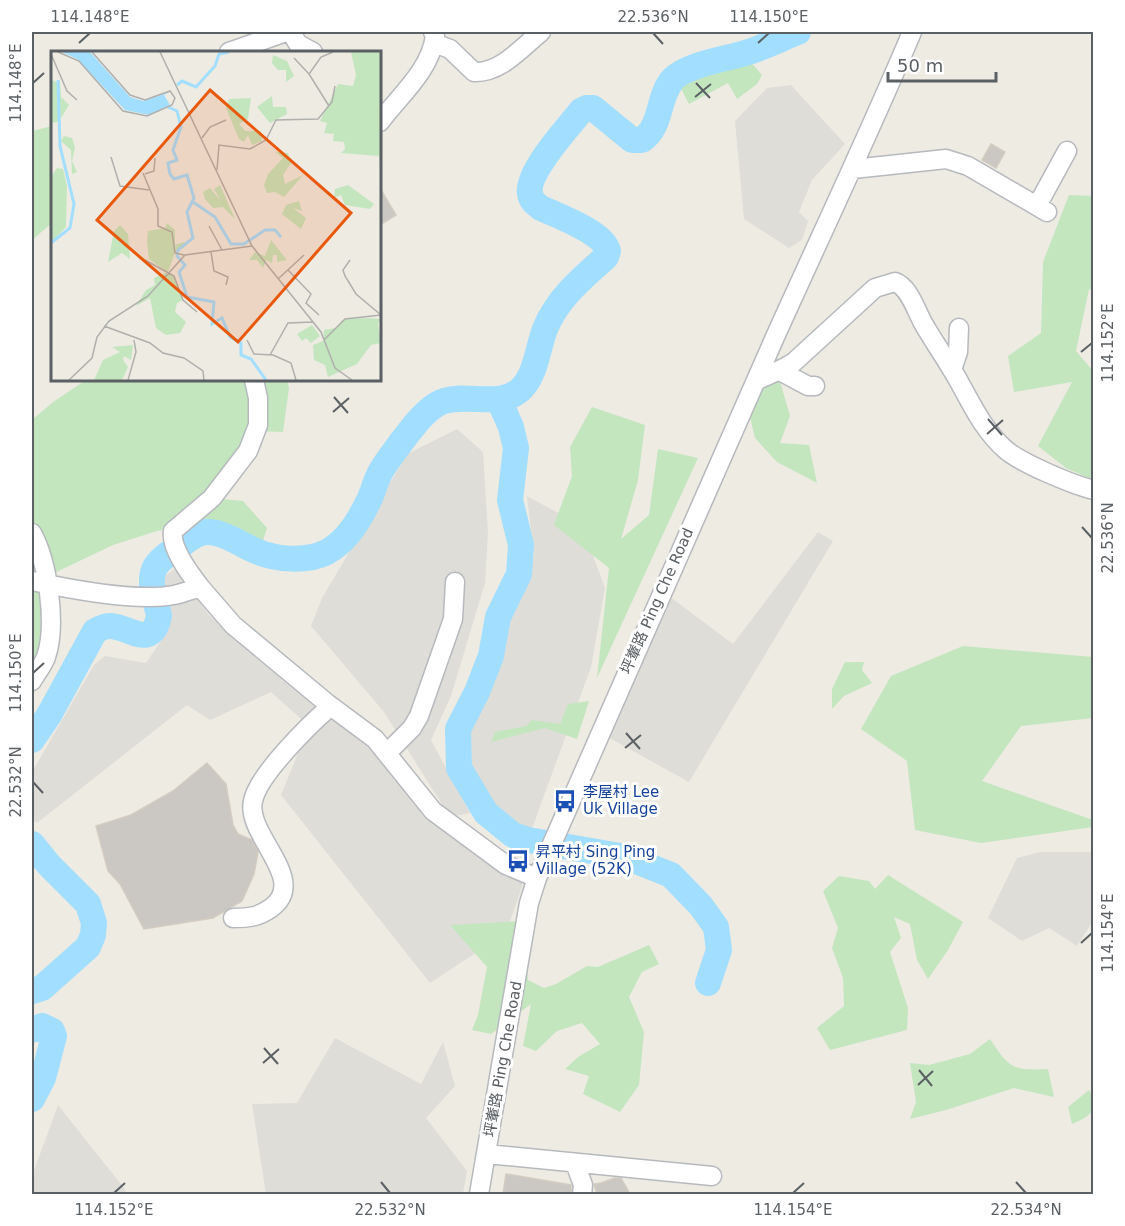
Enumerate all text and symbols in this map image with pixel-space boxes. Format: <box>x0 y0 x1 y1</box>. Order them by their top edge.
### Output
text: 114.148°E <box>50 8 130 26</box>
text: 22.536°N <box>617 8 689 26</box>
text: 114.150°E <box>729 8 809 26</box>
text: 114.148°E <box>7 43 25 123</box>
scale bar <box>888 45 996 83</box>
inset map <box>51 51 381 381</box>
text: 50 m <box>897 55 943 76</box>
text: 114.152°E <box>1099 303 1117 383</box>
text: 22.536°N <box>1099 502 1117 574</box>
street label: 坪輋路 Ping Che Road <box>617 525 697 677</box>
text: 114.150°E <box>7 633 25 713</box>
text: 22.532°N <box>7 746 25 818</box>
place label: 李屋村 Lee Uk Village <box>583 783 659 818</box>
bus stop icon: 李屋村 Lee Uk Village <box>552 788 578 814</box>
place label: 昇平村 Sing Ping Village (52K) <box>536 843 655 878</box>
bus stop icon: 昇平村 Sing Ping Village (52K) <box>505 848 531 874</box>
text: 114.154°E <box>1099 893 1117 973</box>
street label: 坪輋路 Ping Che Road <box>480 980 526 1138</box>
text: 114.152°E <box>74 1201 154 1219</box>
text: 22.532°N <box>354 1201 426 1219</box>
text: 114.154°E <box>753 1201 833 1219</box>
text: 22.534°N <box>990 1201 1062 1219</box>

